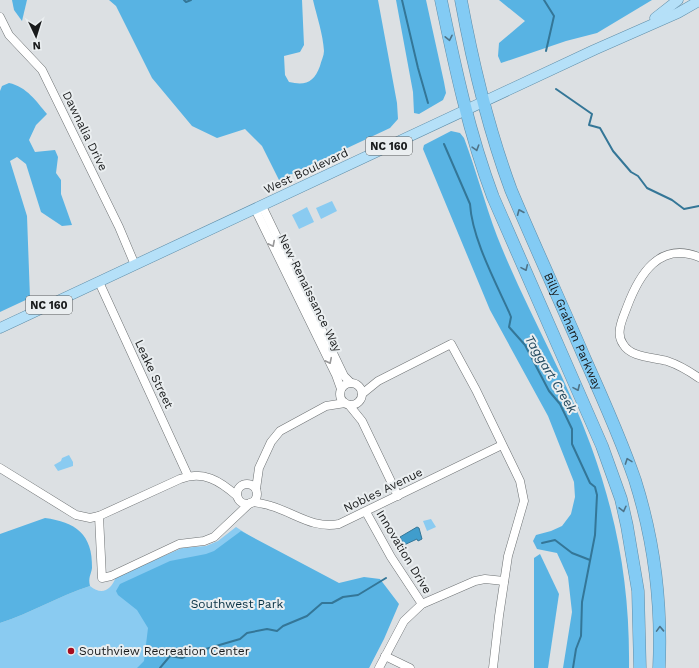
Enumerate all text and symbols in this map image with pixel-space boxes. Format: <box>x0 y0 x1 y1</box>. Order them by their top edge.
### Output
north arrow <box>16 16 56 56</box>
one-way arrow <box>444 35 453 41</box>
text: N <box>32 39 41 52</box>
street label: Dawnalia Drive <box>60 89 110 173</box>
road number: NC 160 <box>366 137 412 155</box>
one-way arrow <box>471 144 480 151</box>
street label: West Boulevard <box>262 145 350 197</box>
one-way arrow <box>517 208 525 216</box>
street label: New Renaissance Way <box>275 232 345 355</box>
one-way arrow <box>267 240 275 248</box>
one-way arrow <box>520 264 528 272</box>
street label: Billy Graham Parkway <box>541 271 605 393</box>
road number: NC 160 <box>26 296 72 314</box>
water label: Taggart Creek <box>522 332 581 416</box>
street label: Leake Street <box>132 337 176 411</box>
one-way arrow <box>324 357 332 364</box>
one-way arrow <box>572 383 580 391</box>
one-way arrow <box>624 457 632 464</box>
street label: Nobles Avenue <box>341 465 425 515</box>
one-way arrow <box>618 505 627 512</box>
street label: Innovation Drive <box>374 508 434 596</box>
park label: Southwest Park <box>191 597 284 611</box>
one-way arrow <box>656 626 664 632</box>
place label: Southview Recreation Center <box>79 644 250 658</box>
marker: Southview Recreation Center <box>66 646 76 656</box>

